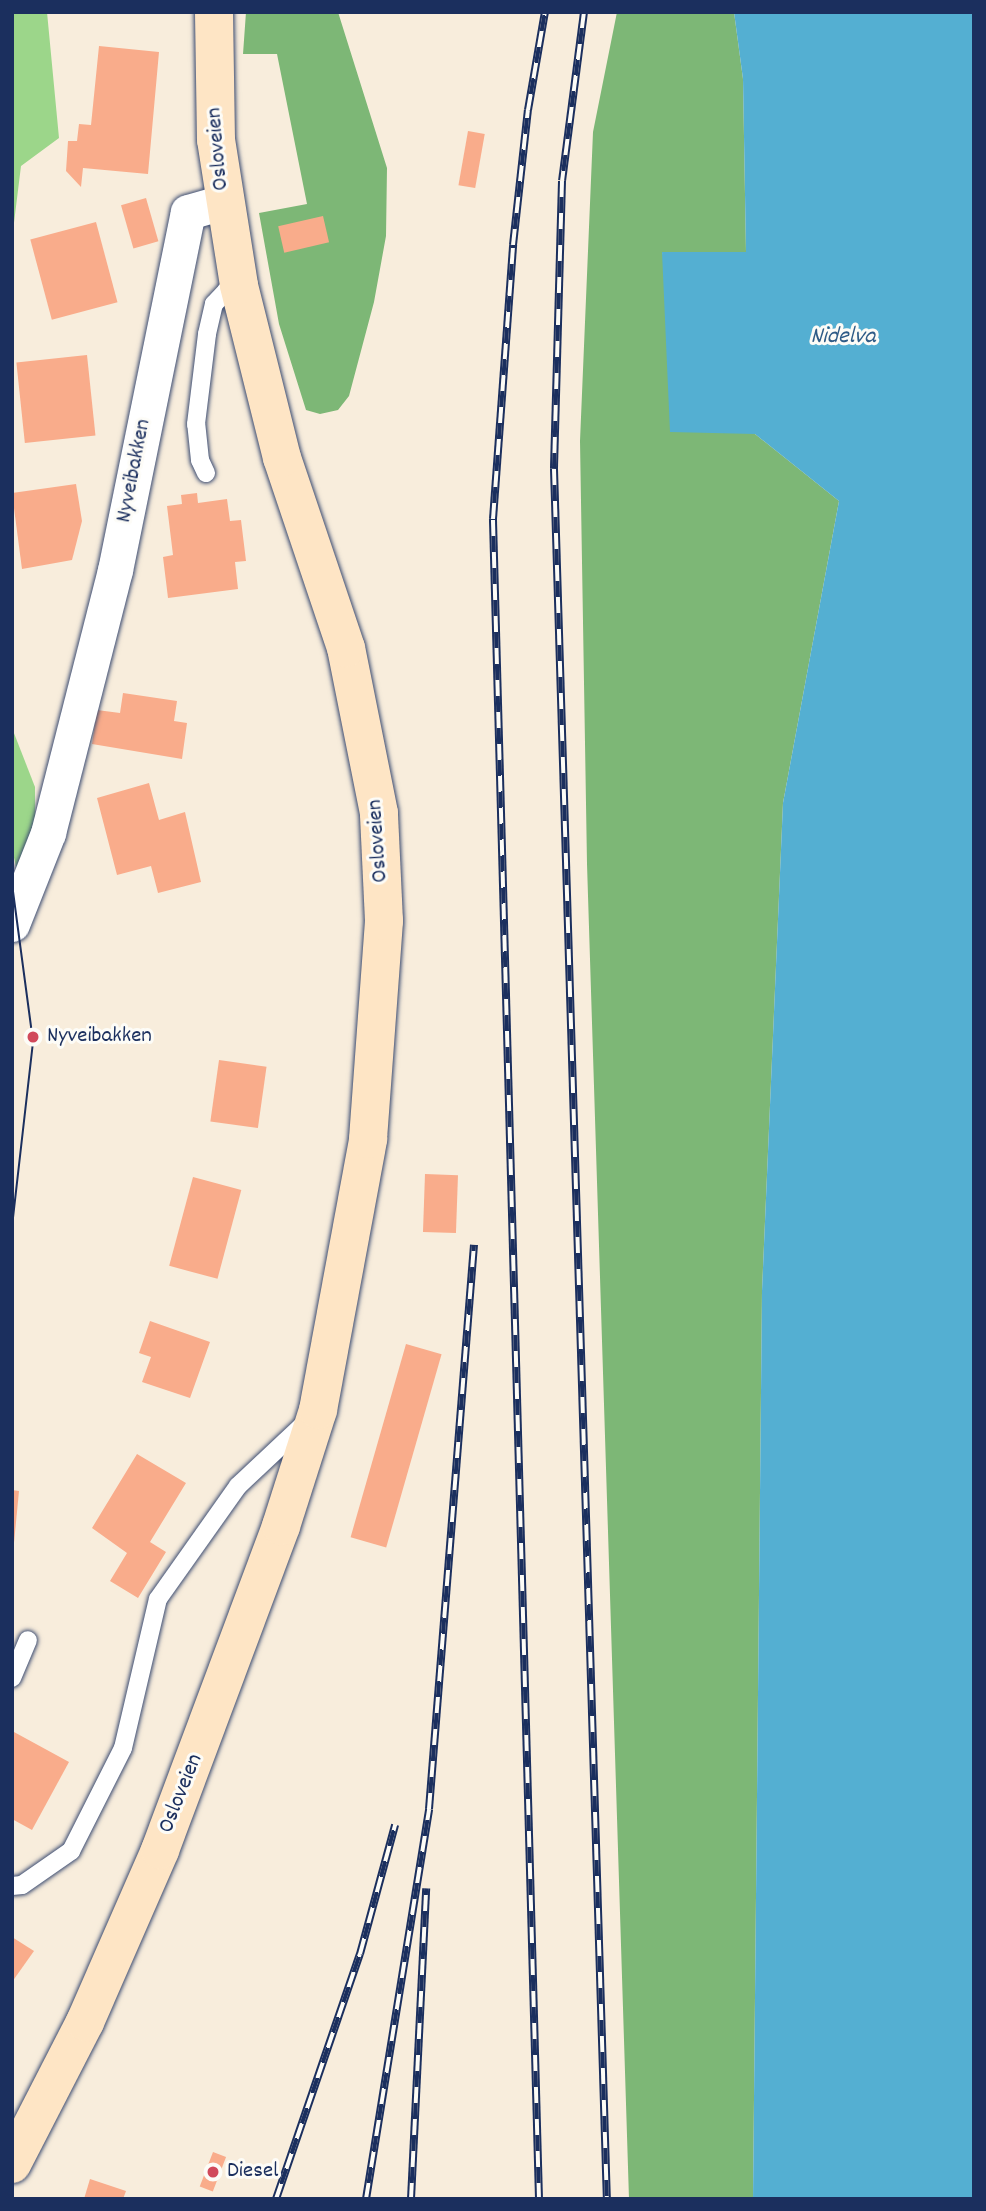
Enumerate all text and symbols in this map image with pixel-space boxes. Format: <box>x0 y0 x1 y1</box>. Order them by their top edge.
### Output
street label: Osloveien <box>202 106 236 192</box>
water label: Nidelva <box>810 324 876 352</box>
street label: Nyveibakken <box>111 417 159 525</box>
street label: Osloveien <box>362 799 396 883</box>
place label: Nyveibakken <box>47 1023 152 1051</box>
marker: Nyveibakken <box>25 1029 41 1045</box>
street label: Osloveien <box>154 1750 210 1838</box>
place label: Diesel <box>227 2158 278 2186</box>
marker: Diesel <box>205 2164 221 2180</box>

